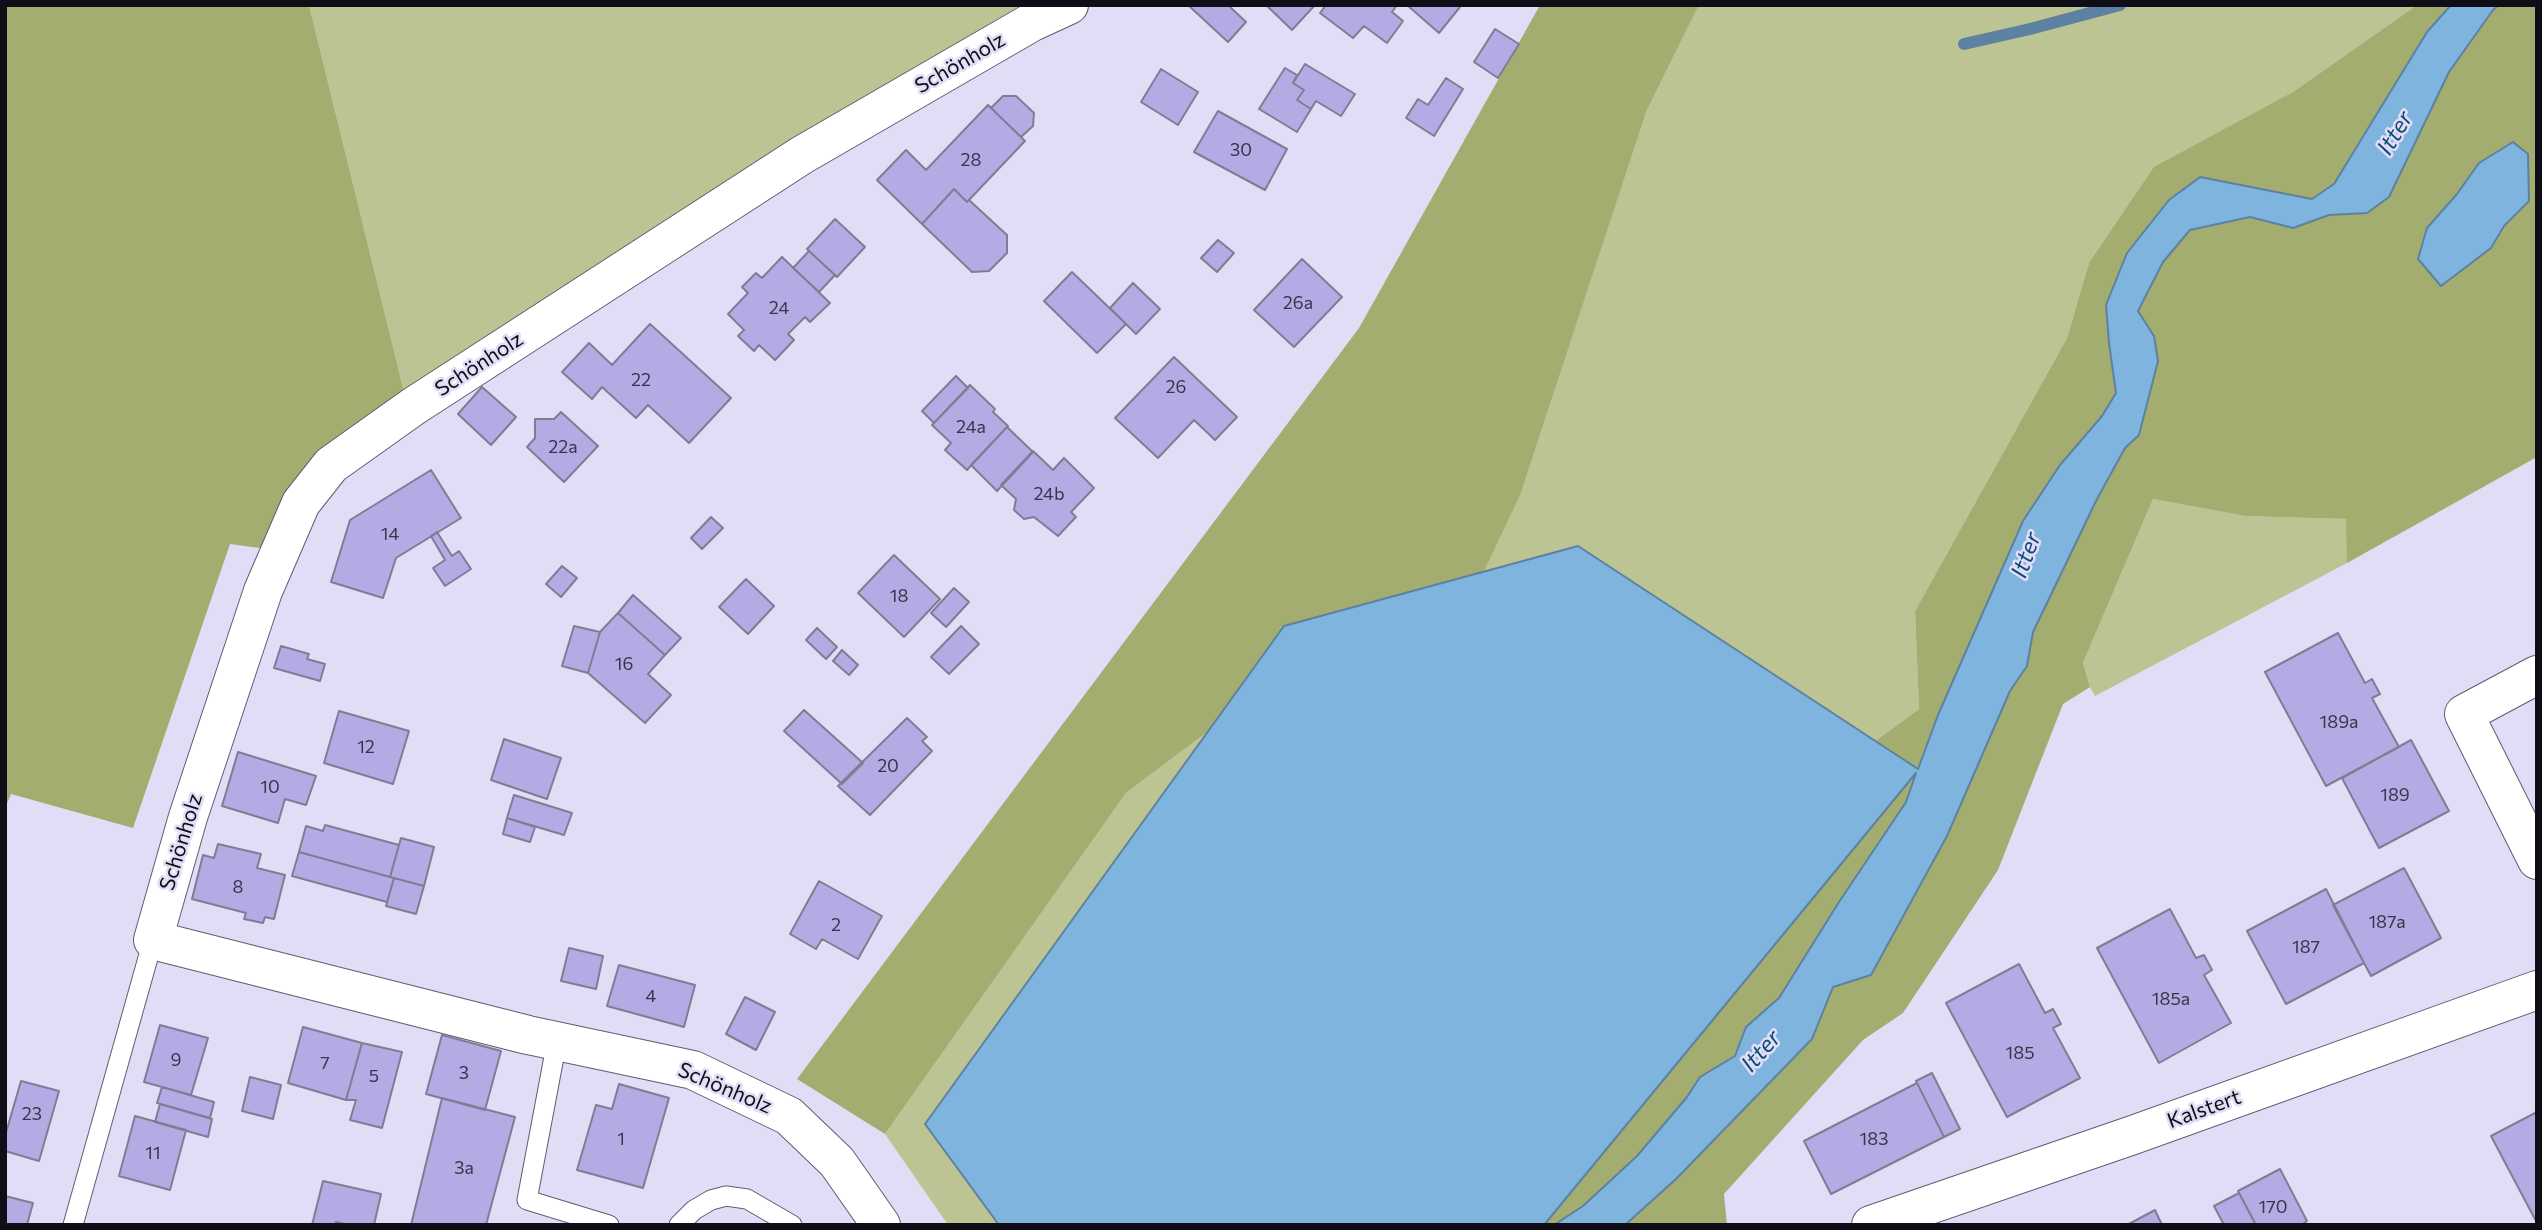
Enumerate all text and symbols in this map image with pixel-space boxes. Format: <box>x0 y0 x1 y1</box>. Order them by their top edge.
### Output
street label: Schönholz <box>911 27 1009 99</box>
water label: Itter <box>2371 106 2419 160</box>
house number: 30 <box>1230 139 1252 161</box>
house number: 28 <box>961 149 981 171</box>
house number: 26a <box>1283 292 1313 314</box>
house number: 24 <box>769 297 789 319</box>
street label: Schönholz <box>430 326 528 402</box>
house number: 22 <box>631 369 651 391</box>
house number: 26 <box>1166 376 1186 398</box>
house number: 24a <box>956 416 986 438</box>
house number: 22a <box>548 436 578 458</box>
house number: 24b <box>1033 483 1065 505</box>
house number: 14 <box>381 523 399 545</box>
water label: Itter <box>2005 528 2047 582</box>
house number: 18 <box>890 585 908 607</box>
house number: 16 <box>615 653 633 675</box>
house number: 189a <box>2320 711 2358 733</box>
house number: 12 <box>357 736 375 758</box>
house number: 20 <box>877 755 899 777</box>
house number: 10 <box>260 776 280 798</box>
house number: 189 <box>2380 784 2410 806</box>
street label: Schönholz <box>154 791 208 893</box>
house number: 8 <box>233 876 243 898</box>
house number: 187a <box>2368 911 2406 933</box>
house number: 2 <box>831 914 841 936</box>
house number: 187 <box>2292 936 2320 958</box>
house number: 4 <box>646 985 656 1007</box>
house number: 185a <box>2152 988 2190 1010</box>
water label: Itter <box>1735 1024 1787 1078</box>
house number: 185 <box>2006 1042 2034 1064</box>
house number: 9 <box>171 1049 181 1071</box>
house number: 7 <box>320 1052 330 1074</box>
street label: Schönholz <box>674 1057 776 1119</box>
house number: 3 <box>459 1062 469 1084</box>
house number: 5 <box>369 1065 379 1087</box>
street label: Kalstert <box>2164 1084 2244 1134</box>
house number: 23 <box>22 1103 42 1125</box>
house number: 1 <box>617 1128 625 1150</box>
house number: 183 <box>1860 1128 1888 1150</box>
house number: 11 <box>145 1142 161 1164</box>
house number: 3a <box>454 1157 474 1179</box>
house number: 170 <box>2259 1196 2287 1218</box>

